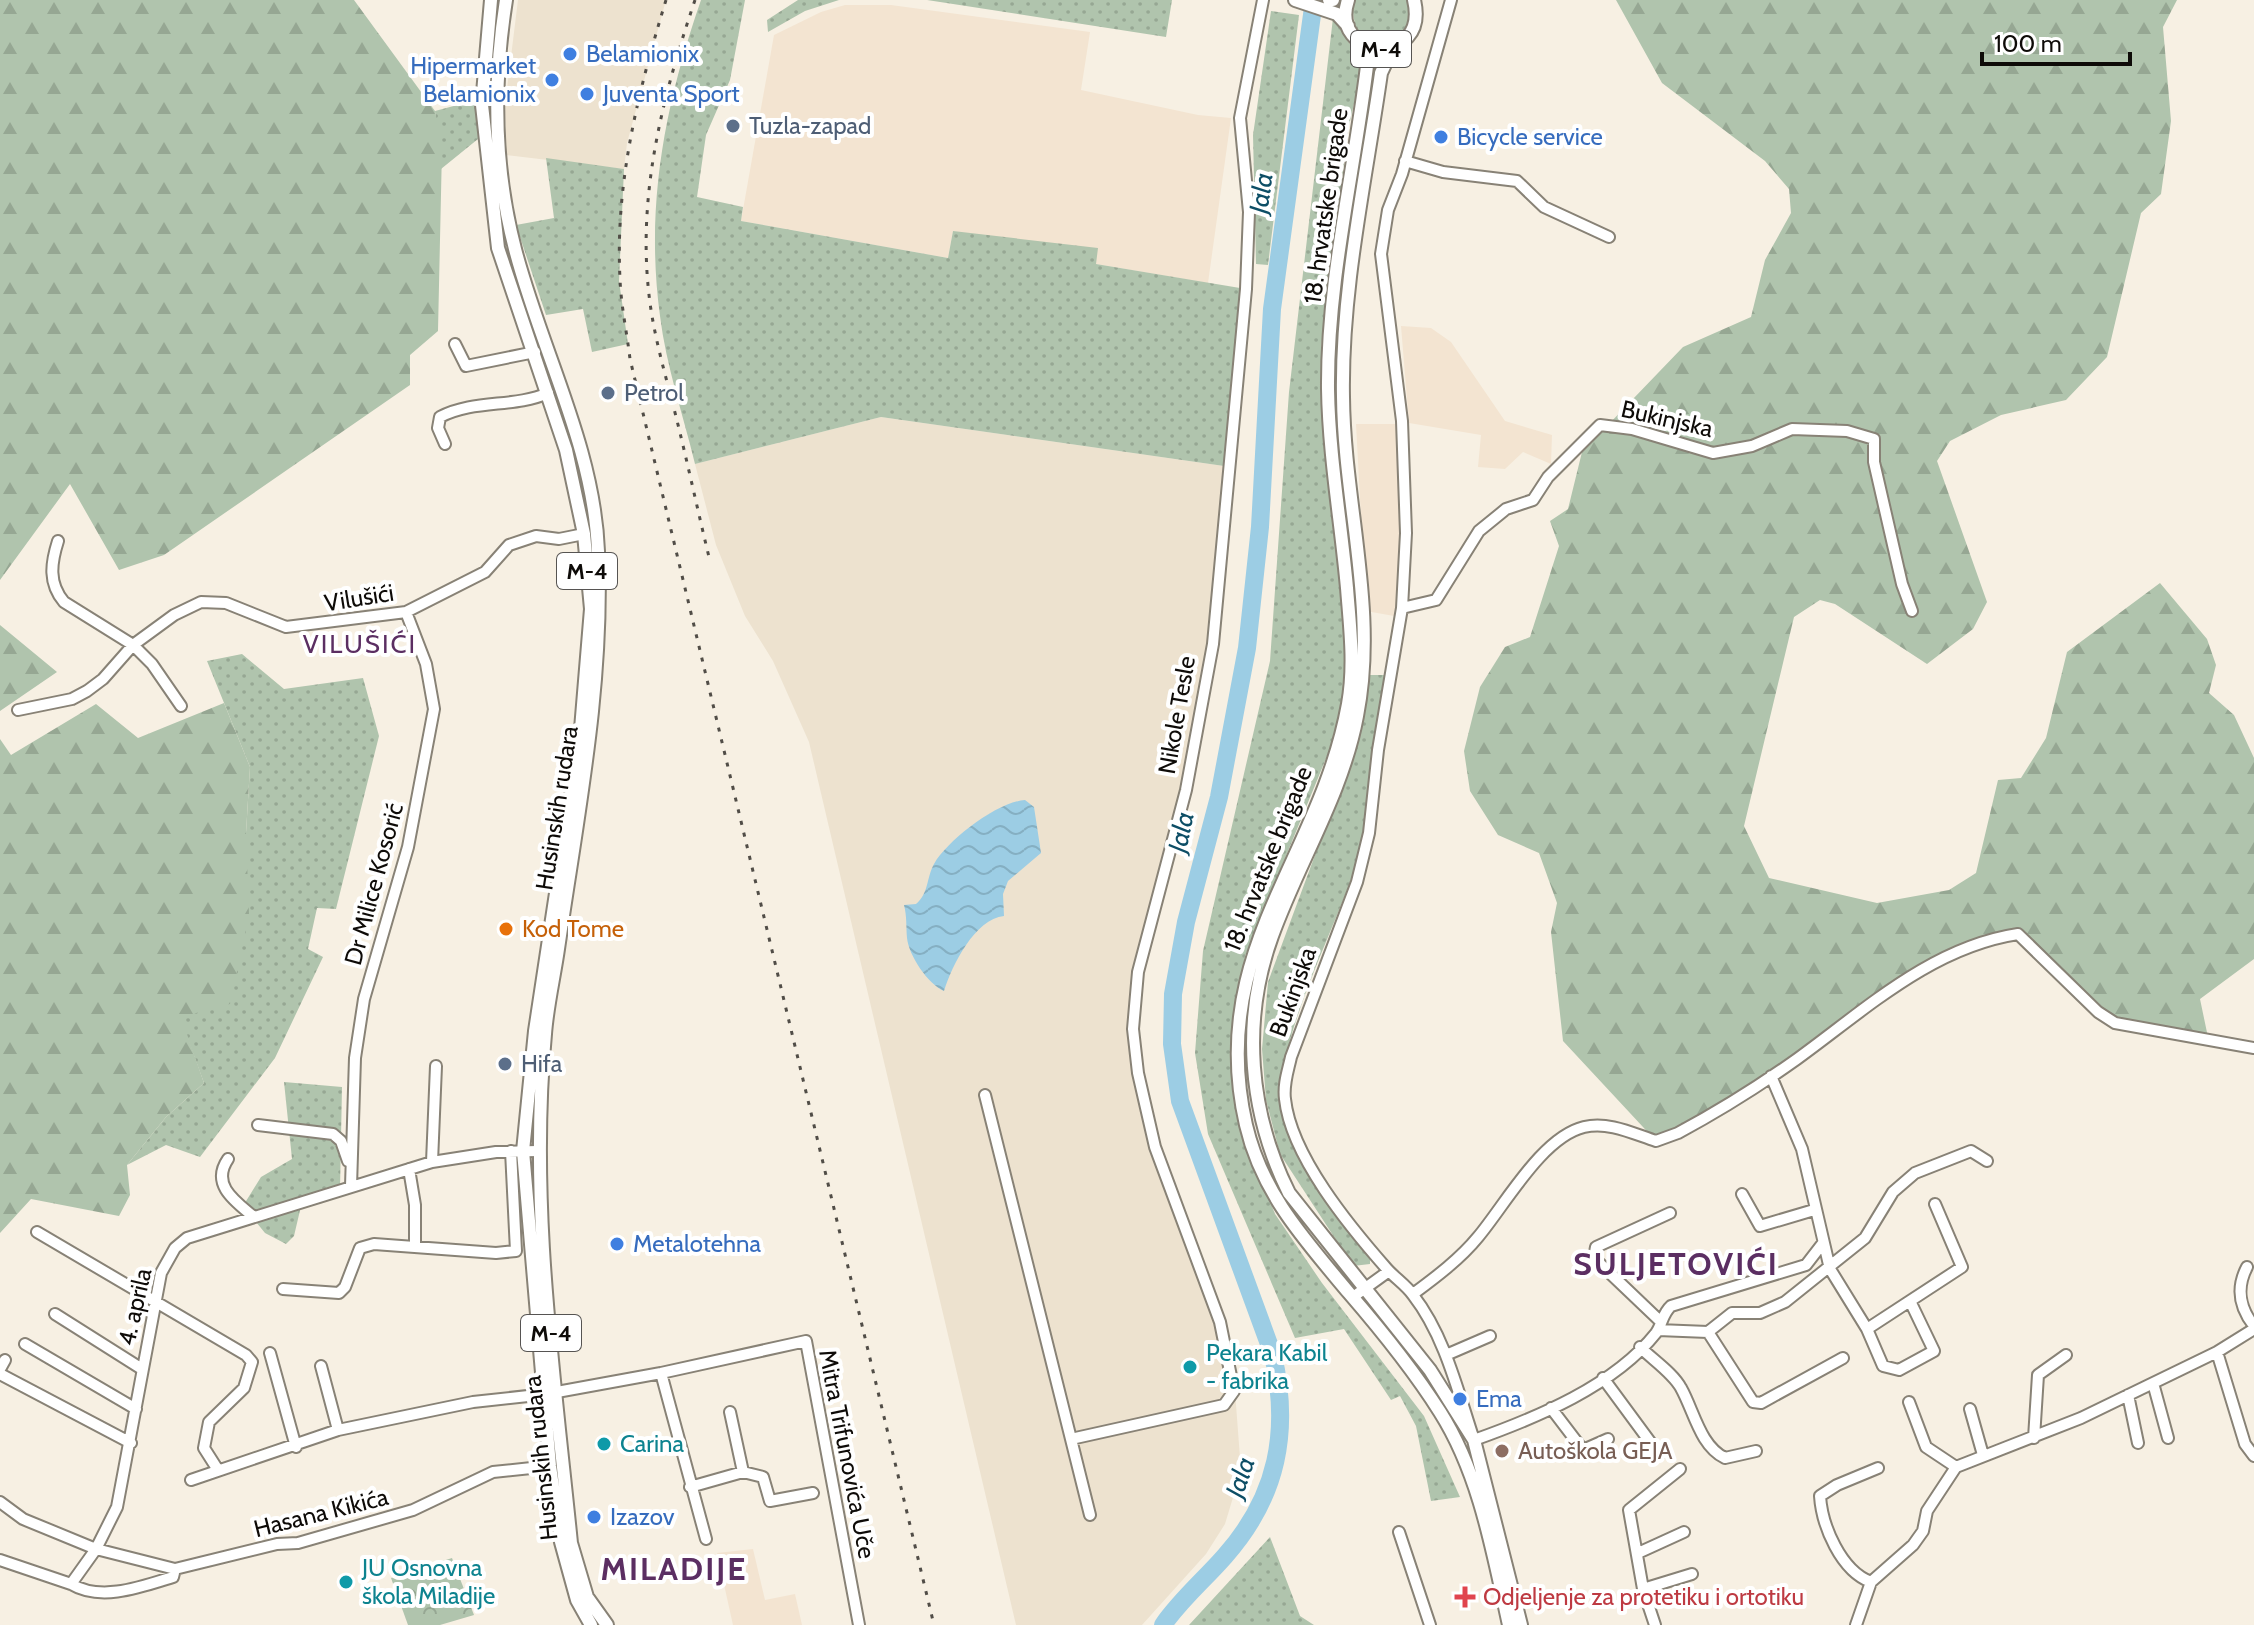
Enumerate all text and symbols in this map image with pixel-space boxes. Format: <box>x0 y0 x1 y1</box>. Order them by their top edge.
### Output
scale bar <box>1982 16 2130 66</box>
text: 100 m <box>1994 29 2062 58</box>
road number: M-4 <box>1351 31 1411 67</box>
place label: Belamionix <box>586 39 700 68</box>
marker: Belamionix <box>561 45 579 63</box>
place label: Hipermarket Belamionix <box>410 51 537 108</box>
marker: Hipermarket Belamionix <box>543 71 561 89</box>
place label: Juventa Sport <box>602 79 740 108</box>
marker: Juventa Sport <box>578 85 596 103</box>
street label: 18. hrvatske brigade <box>1297 106 1354 306</box>
place label: Tuzla-zapad <box>749 111 871 140</box>
marker: Tuzla-zapad <box>724 117 742 135</box>
place label: Bicycle service <box>1457 122 1603 151</box>
marker: Bicycle service <box>1432 128 1450 146</box>
water label: Jala <box>1242 171 1280 217</box>
place label: Petrol <box>624 378 684 407</box>
marker: Petrol <box>599 384 617 402</box>
street label: Bukinjska <box>1618 394 1716 443</box>
road number: M-4 <box>557 553 617 589</box>
street label: Vilušići <box>322 578 396 617</box>
district label: VILUŠIĆI <box>303 628 417 660</box>
street label: Nikole Tesle <box>1152 654 1201 776</box>
street label: Husinskih rudara <box>529 723 584 892</box>
street label: 18. hrvatske brigade <box>1217 762 1318 956</box>
street label: Dr Milice Kosorić <box>338 800 409 968</box>
water label: Jala <box>1161 809 1201 857</box>
place label: Kod Tome <box>522 914 624 943</box>
marker: Kod Tome <box>497 920 515 938</box>
street label: Bukinjska <box>1263 943 1322 1041</box>
place label: Hifa <box>521 1049 563 1078</box>
marker: Hifa <box>496 1055 514 1073</box>
place label: Metalotehna <box>633 1229 761 1258</box>
marker: Metalotehna <box>608 1235 626 1253</box>
district label: SULJETOVIĆI <box>1573 1244 1779 1283</box>
street label: 4. aprila <box>112 1265 158 1348</box>
road number: M-4 <box>521 1315 581 1351</box>
place label: Pekara Kabil - fabrika <box>1206 1338 1328 1395</box>
street label: Mitra Trifunovića Uče <box>813 1347 882 1561</box>
marker: Pekara Kabil - fabrika <box>1181 1358 1199 1376</box>
street label: Husinskih rudara <box>517 1374 564 1542</box>
place label: Ema <box>1476 1384 1522 1413</box>
marker: Ema <box>1451 1390 1469 1408</box>
place label: Carina <box>620 1429 684 1458</box>
marker: Carina <box>595 1435 613 1453</box>
place label: Autoškola GEJA <box>1518 1436 1673 1465</box>
marker: Autoškola GEJA <box>1493 1442 1511 1460</box>
water label: Jala <box>1218 1453 1262 1503</box>
street label: Hasana Kikića <box>251 1482 392 1543</box>
place label: Izazov <box>610 1502 675 1531</box>
marker: Izazov <box>585 1508 603 1526</box>
district label: MILADIJE <box>601 1549 747 1588</box>
place label: JU Osnovna škola Miladije <box>361 1553 495 1610</box>
marker: JU Osnovna škola Miladije <box>337 1573 355 1591</box>
place label: Odjeljenje za protetiku i ortotiku <box>1483 1582 1804 1611</box>
marker: Odjeljenje za protetiku i ortotiku <box>1454 1586 1476 1608</box>

